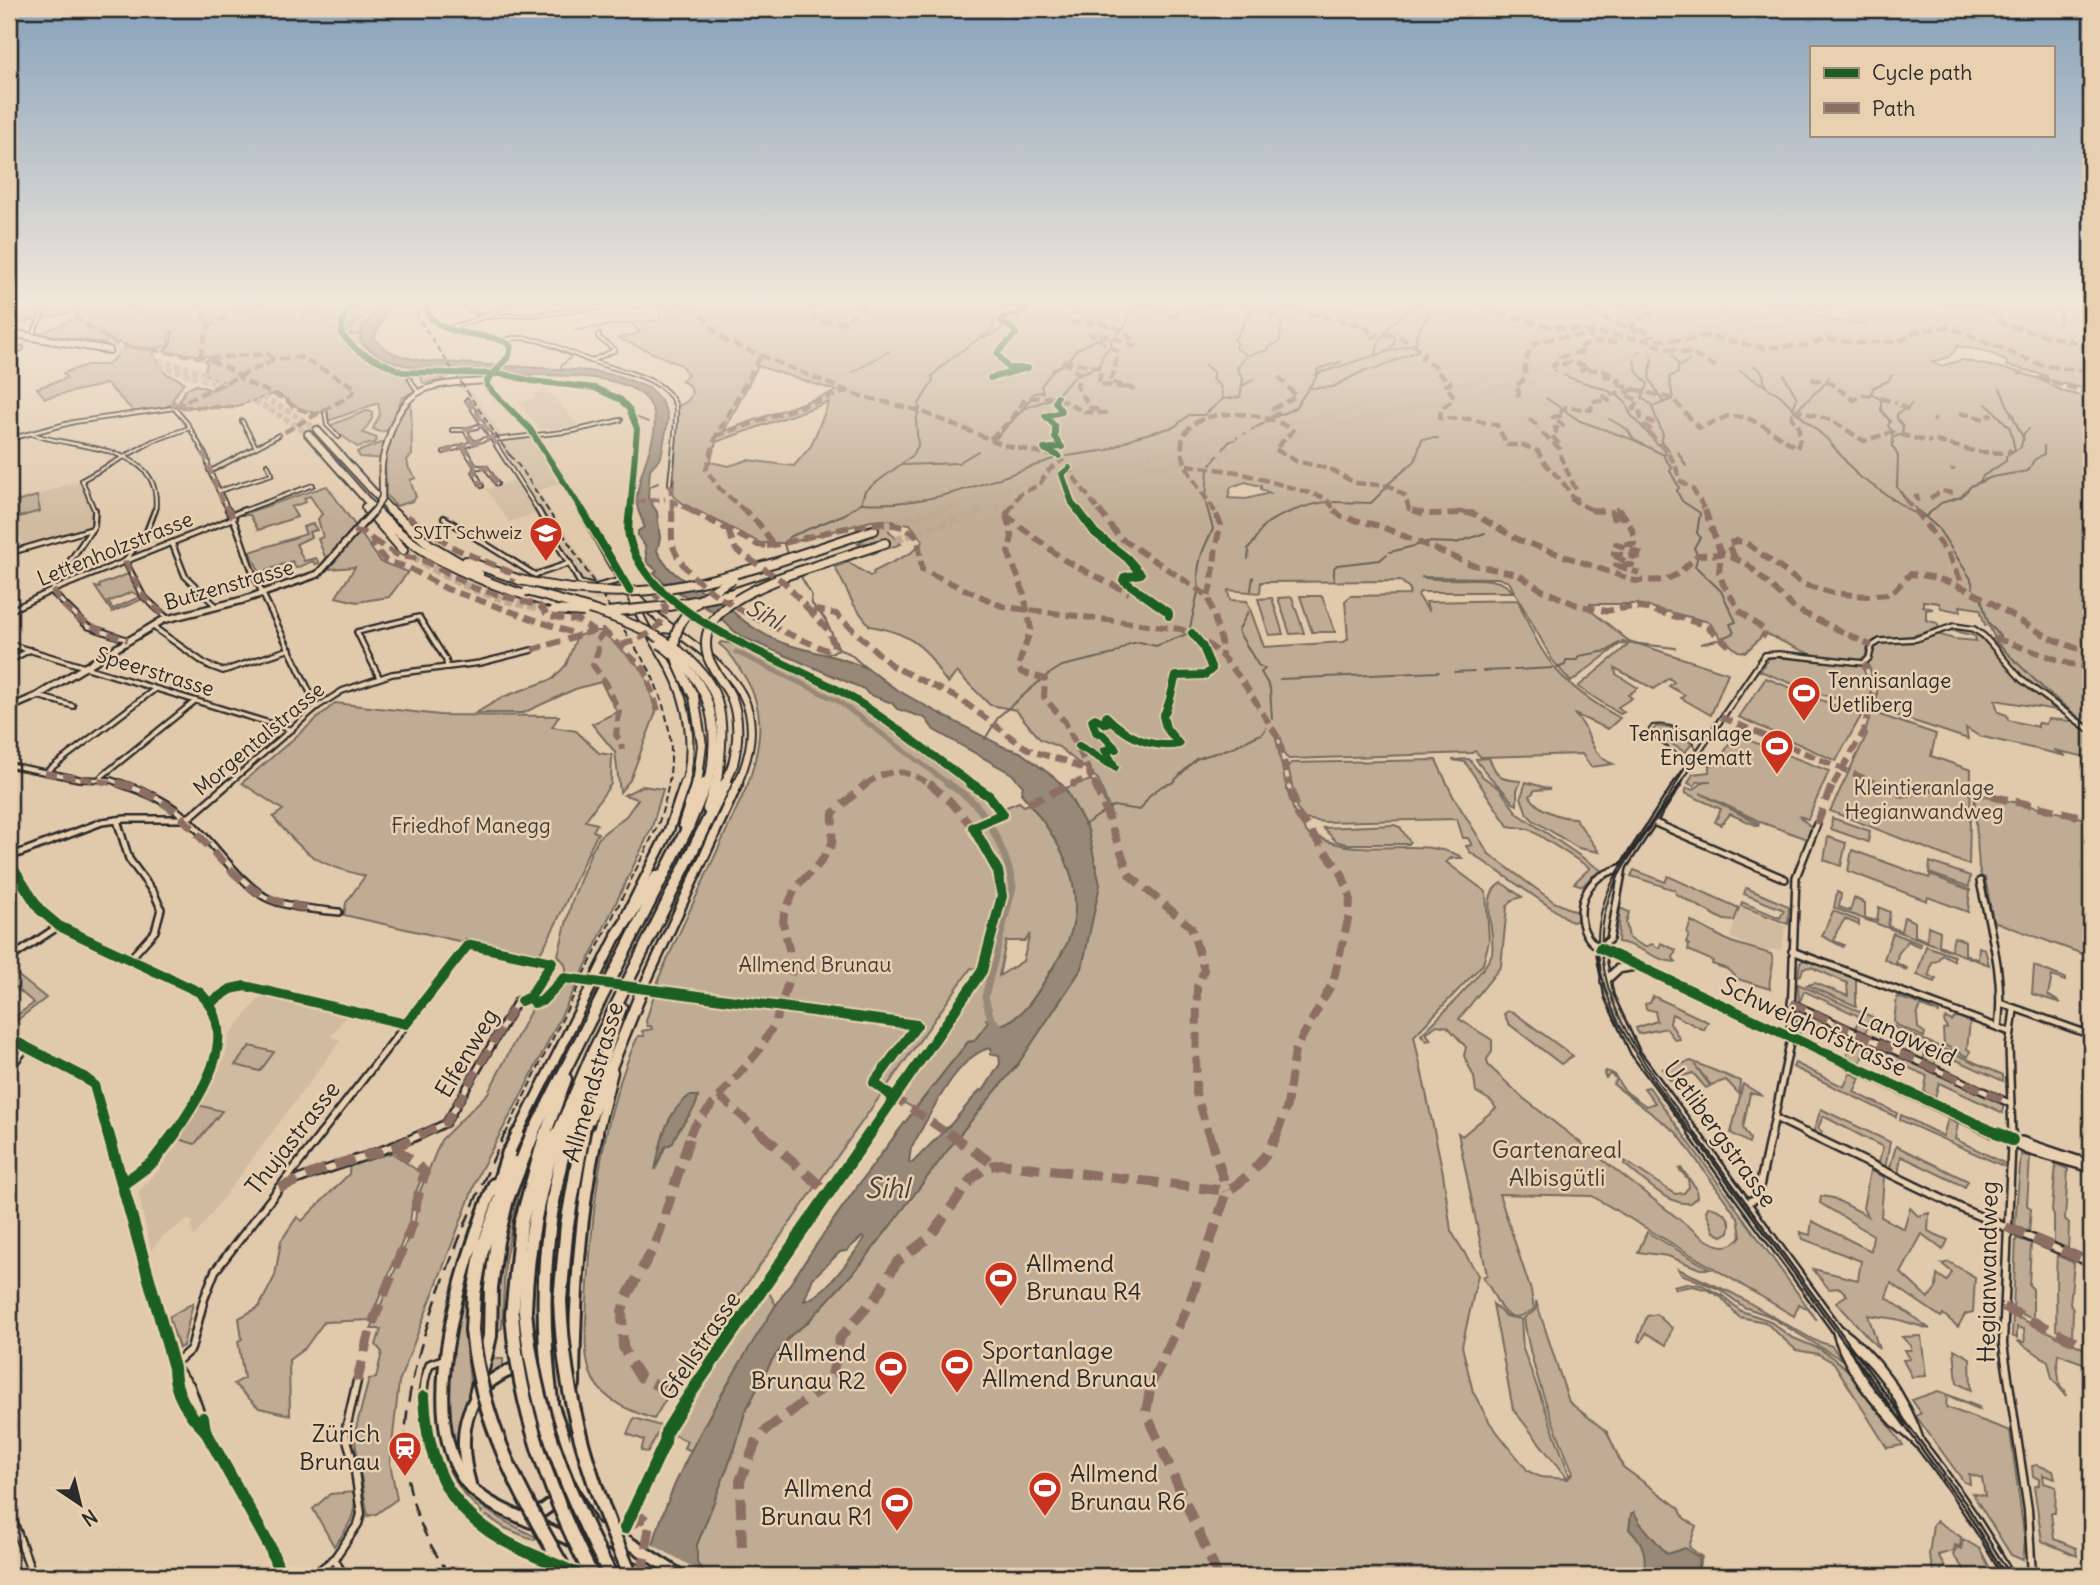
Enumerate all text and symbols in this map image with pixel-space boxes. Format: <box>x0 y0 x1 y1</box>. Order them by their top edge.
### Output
legend <box>1810 46 2054 136</box>
text: Cycle path <box>1872 59 1972 86</box>
text: Path <box>1872 95 1915 122</box>
street label: Lettenholzstrasse <box>33 505 197 592</box>
school or university icon: SVIT Schweiz <box>527 514 565 563</box>
place label: SVIT Schweiz <box>413 521 522 544</box>
street label: Butzenstrasse <box>161 553 297 616</box>
water label: Sihl <box>741 592 790 636</box>
street label: Speerstrasse <box>93 641 218 702</box>
place label: Tennisanlage Uetliberg <box>1828 667 1951 718</box>
sports icon: Tennisanlage Uetliberg <box>1785 674 1823 723</box>
street label: Morgentalstrasse <box>188 676 330 801</box>
place label: Tennisanlage Engematt <box>1629 720 1752 771</box>
sports icon: Tennisanlage Engematt <box>1758 727 1796 776</box>
park label: Kleintieranlage Hegianwandweg <box>1844 774 2004 825</box>
park label: Friedhof Manegg <box>391 812 551 839</box>
park label: Allmend Brunau <box>738 951 892 978</box>
street label: Schweighofstrasse <box>1717 970 1912 1082</box>
street label: Allmendstrasse <box>555 998 629 1165</box>
street label: Langweid <box>1853 1000 1961 1072</box>
street label: Elfenweg <box>428 1003 504 1102</box>
street label: Uetlibergstrasse <box>1657 1054 1784 1213</box>
street label: Thujastrasse <box>238 1074 346 1200</box>
park label: Gartenareal Albisgütli <box>1492 1134 1622 1192</box>
water label: Sihl <box>865 1170 913 1206</box>
street label: Hegianwandweg <box>1970 1181 2004 1363</box>
place label: Allmend Brunau R4 <box>1026 1248 1142 1306</box>
sports icon: Allmend Brunau R4 <box>982 1259 1020 1308</box>
street label: Gfellstrasse <box>652 1285 747 1406</box>
place label: Sportanlage Allmend Brunau <box>982 1335 1157 1393</box>
place label: Allmend Brunau R2 <box>751 1337 866 1395</box>
sports icon: Sportanlage Allmend Brunau <box>938 1346 976 1395</box>
sports icon: Allmend Brunau R2 <box>872 1348 910 1397</box>
place label: Zürich Brunau <box>299 1418 380 1476</box>
station icon: Zürich Brunau <box>386 1429 424 1478</box>
place label: Allmend Brunau R6 <box>1070 1458 1186 1516</box>
sports icon: Allmend Brunau R6 <box>1026 1469 1064 1518</box>
north arrow <box>46 1470 116 1540</box>
place label: Allmend Brunau R1 <box>760 1473 872 1531</box>
sports icon: Allmend Brunau R1 <box>878 1484 916 1533</box>
text: N <box>77 1504 102 1532</box>

